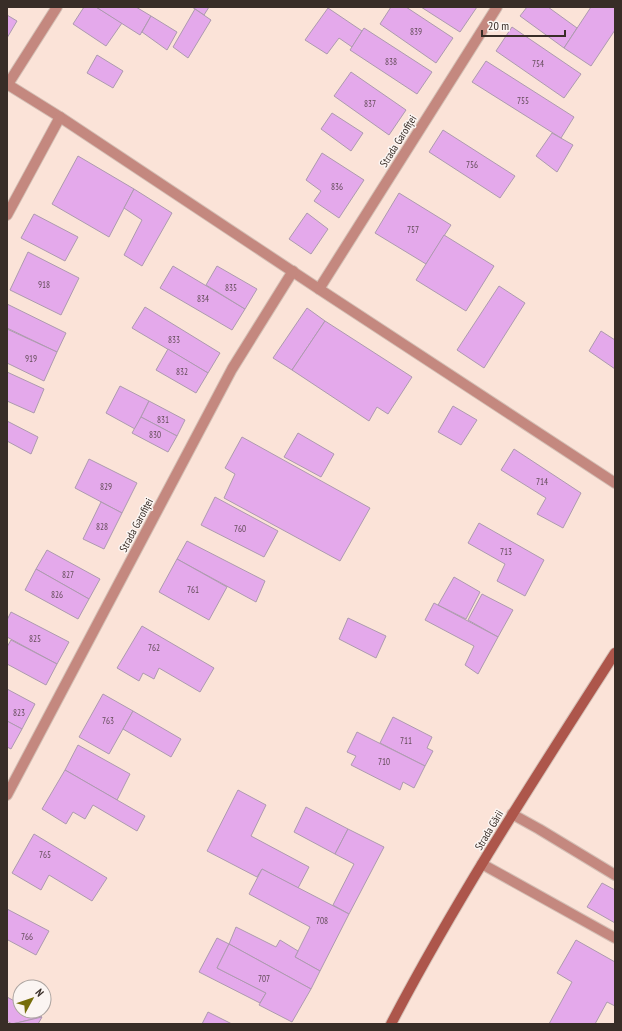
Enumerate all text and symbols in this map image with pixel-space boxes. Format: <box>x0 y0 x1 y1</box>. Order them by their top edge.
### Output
scale bar <box>482 12 565 38</box>
text: 20 m <box>488 18 509 33</box>
house number: 839 <box>410 26 422 37</box>
house number: 838 <box>385 56 397 67</box>
house number: 754 <box>532 58 544 69</box>
house number: 755 <box>517 95 529 106</box>
house number: 837 <box>364 98 376 109</box>
street label: Strada Garofiței <box>376 112 420 170</box>
house number: 756 <box>466 159 478 170</box>
house number: 836 <box>331 181 343 192</box>
house number: 757 <box>407 224 419 235</box>
house number: 918 <box>38 279 50 290</box>
house number: 835 <box>225 282 237 293</box>
house number: 834 <box>197 293 209 304</box>
house number: 833 <box>168 334 180 345</box>
house number: 919 <box>25 353 37 364</box>
house number: 832 <box>176 366 188 377</box>
house number: 831 <box>157 414 169 425</box>
house number: 830 <box>149 429 161 440</box>
house number: 714 <box>536 476 548 487</box>
house number: 829 <box>100 481 112 492</box>
street label: Strada Garofiței <box>116 496 156 554</box>
house number: 828 <box>96 521 108 532</box>
house number: 760 <box>234 523 246 534</box>
house number: 713 <box>500 546 512 557</box>
house number: 827 <box>62 569 74 580</box>
house number: 761 <box>187 584 199 595</box>
house number: 826 <box>51 589 63 600</box>
house number: 825 <box>29 633 41 644</box>
house number: 762 <box>148 642 160 653</box>
house number: 823 <box>13 707 25 718</box>
house number: 763 <box>102 715 114 726</box>
house number: 711 <box>400 735 412 746</box>
house number: 710 <box>378 756 390 767</box>
street label: Strada Gării <box>472 807 506 853</box>
house number: 765 <box>39 849 51 860</box>
house number: 708 <box>316 915 328 926</box>
house number: 766 <box>21 931 33 942</box>
house number: 707 <box>258 973 270 984</box>
north arrow <box>12 979 52 1019</box>
text: N <box>32 986 47 999</box>

